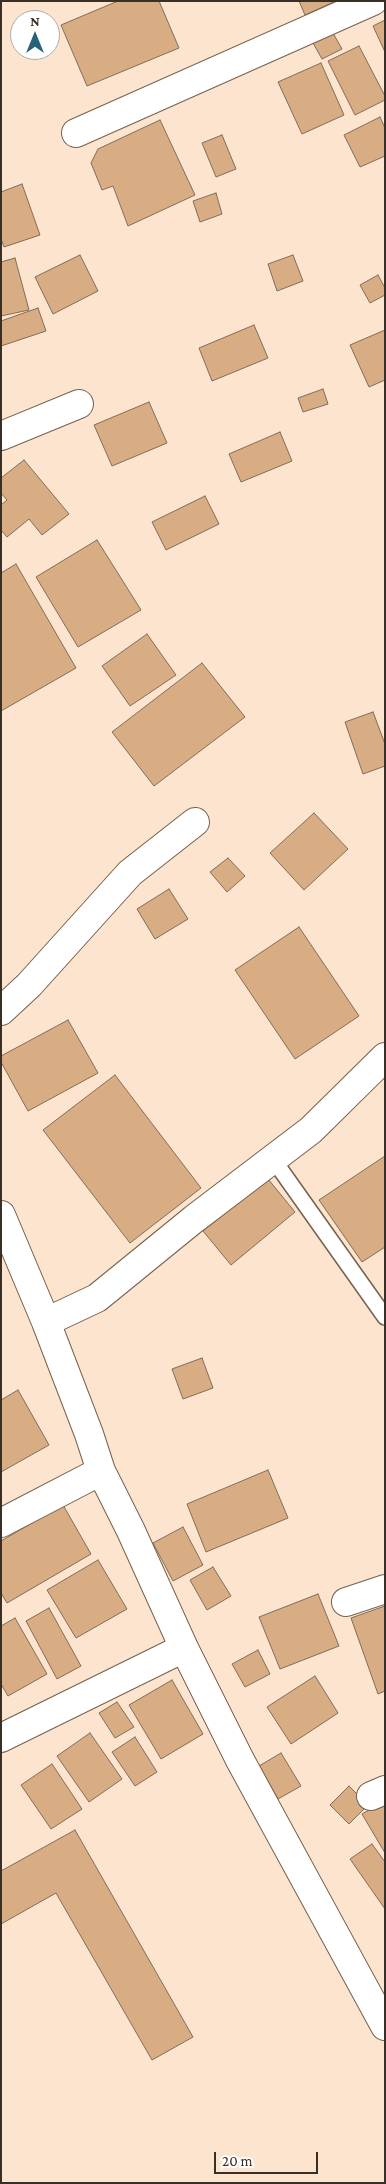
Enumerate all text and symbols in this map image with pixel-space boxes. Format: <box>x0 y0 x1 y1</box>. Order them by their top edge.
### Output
north arrow <box>10 10 60 60</box>
text: N <box>30 13 40 29</box>
scale bar <box>216 2142 320 2174</box>
text: 20 m <box>222 2153 253 2169</box>

